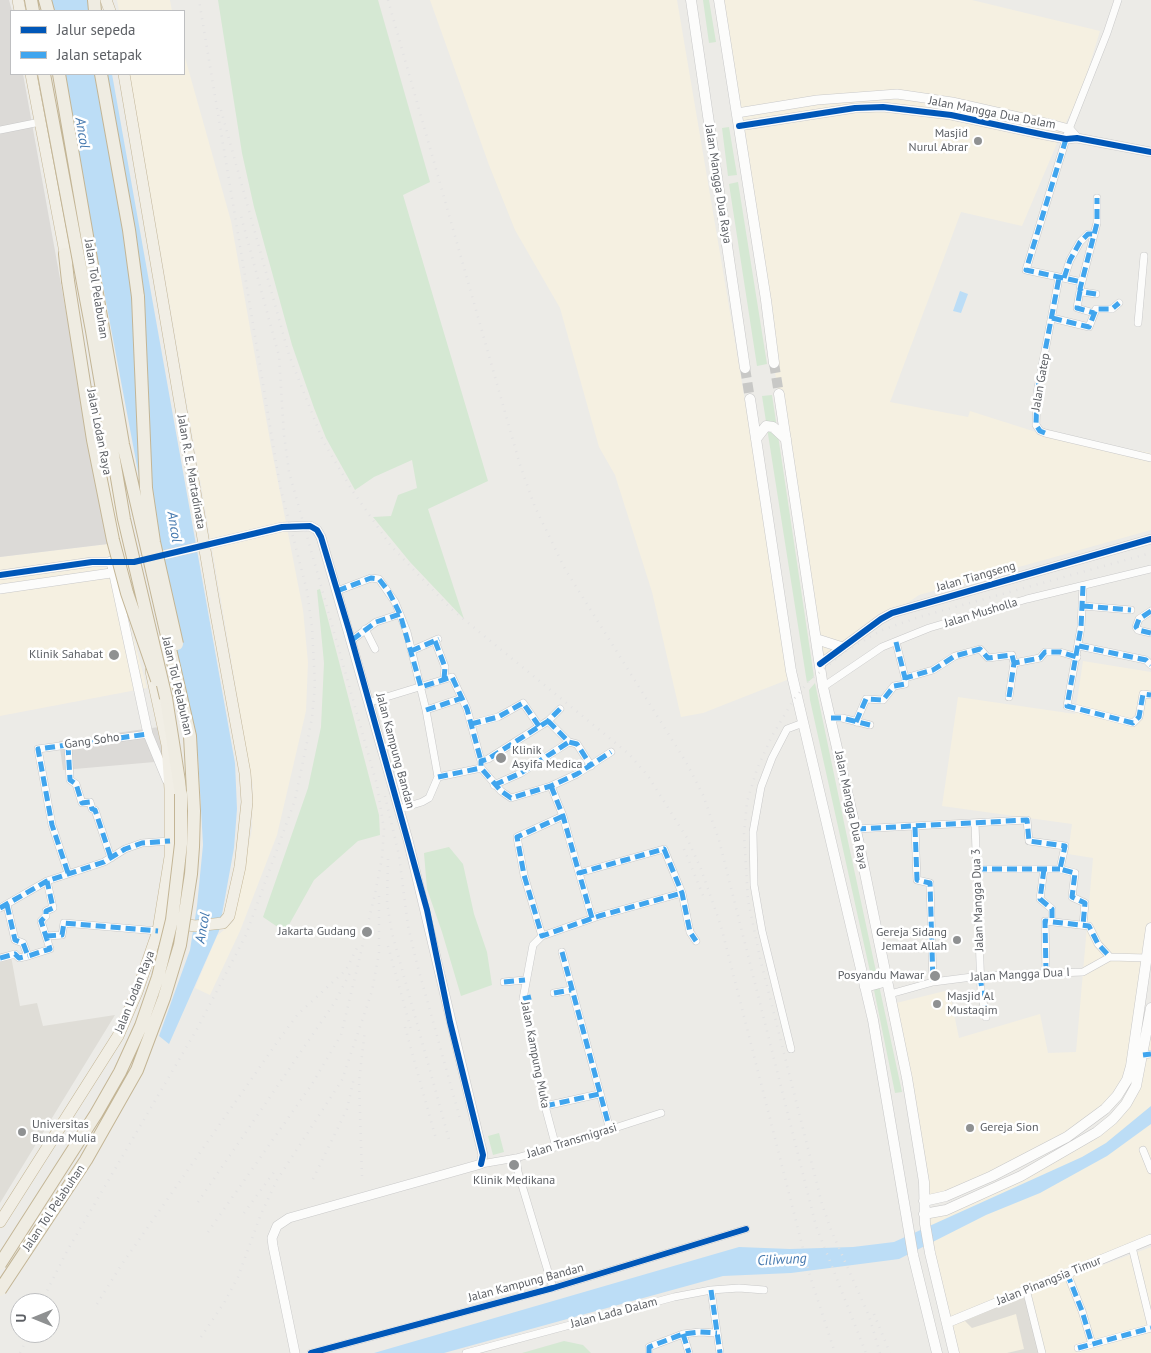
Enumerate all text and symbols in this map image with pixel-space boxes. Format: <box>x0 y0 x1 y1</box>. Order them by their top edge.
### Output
legend <box>10 10 185 75</box>
text: Jalur sepeda <box>57 20 136 39</box>
text: Jalan setapak <box>57 45 142 64</box>
street label: Jalan Mangga Dua Dalam <box>927 94 1057 132</box>
water label: Ancol <box>71 116 93 150</box>
street label: Jalan Mangga Dua Raya <box>701 123 735 245</box>
place label: Masjid Nurul Abrar <box>909 127 968 155</box>
marker: Masjid Nurul Abrar <box>972 135 984 147</box>
street label: Jalan Tol Pelabuhan <box>81 238 111 340</box>
street label: Jalan Gatep <box>1029 352 1053 412</box>
street label: Jalan Lodan Raya <box>84 388 114 476</box>
street label: Jalan R. E. Martadinata <box>174 414 208 530</box>
water label: Ancol <box>163 510 185 544</box>
street label: Jalan Tiangseng <box>935 559 1017 595</box>
street label: Jalan Musholla <box>943 595 1019 631</box>
street label: Jalan Tol Pelabuhan <box>159 635 195 737</box>
place label: Klinik Sahabat <box>29 648 103 662</box>
marker: Klinik Sahabat <box>107 648 121 662</box>
street label: Jalan Kampung Bandan <box>373 692 417 810</box>
street label: Gang Soho <box>64 730 120 752</box>
place label: Klinik Asyifa Medica <box>512 744 582 772</box>
street label: Jalan Mangga Dua Raya <box>831 749 871 871</box>
marker: Klinik Asyifa Medica <box>494 751 508 765</box>
street label: Jalan Mangga Dua 3 <box>969 848 987 952</box>
water label: Ancol <box>192 911 214 945</box>
place label: Jakarta Gudang <box>278 925 356 939</box>
marker: Jakarta Gudang <box>360 925 374 939</box>
place label: Gereja Sidang Jemaat Allah <box>876 926 947 954</box>
marker: Gereja Sidang Jemaat Allah <box>951 934 963 946</box>
street label: Jalan Lodan Raya <box>112 949 158 1035</box>
street label: Jalan Mangga Dua I <box>970 965 1070 985</box>
place label: Posyandu Mawar <box>838 969 924 983</box>
marker: Posyandu Mawar <box>928 969 942 983</box>
place label: Masjid Al Mustaqim <box>947 990 997 1018</box>
marker: Masjid Al Mustaqim <box>931 998 943 1010</box>
street label: Jalan Kampung Muka <box>518 1001 552 1109</box>
place label: Universitas Bunda Mulia <box>32 1118 96 1146</box>
street label: Jalan Transmigrasi <box>525 1120 619 1162</box>
place label: Gereja Sion <box>980 1121 1039 1135</box>
marker: Gereja Sion <box>964 1122 976 1134</box>
marker: Universitas Bunda Mulia <box>16 1126 28 1138</box>
marker: Klinik Medikana <box>507 1158 521 1172</box>
street label: Jalan Tol Pelabuhan <box>20 1162 88 1254</box>
place label: Klinik Medikana <box>473 1174 555 1188</box>
water label: Ciliwung <box>757 1250 807 1270</box>
street label: Jalan Pinangsia Timur <box>995 1253 1103 1309</box>
street label: Jalan Kampung Bandan <box>467 1261 585 1305</box>
north arrow <box>10 1293 60 1343</box>
street label: Jalan Lada Dalam <box>569 1295 659 1331</box>
text: U <box>12 1314 30 1322</box>

